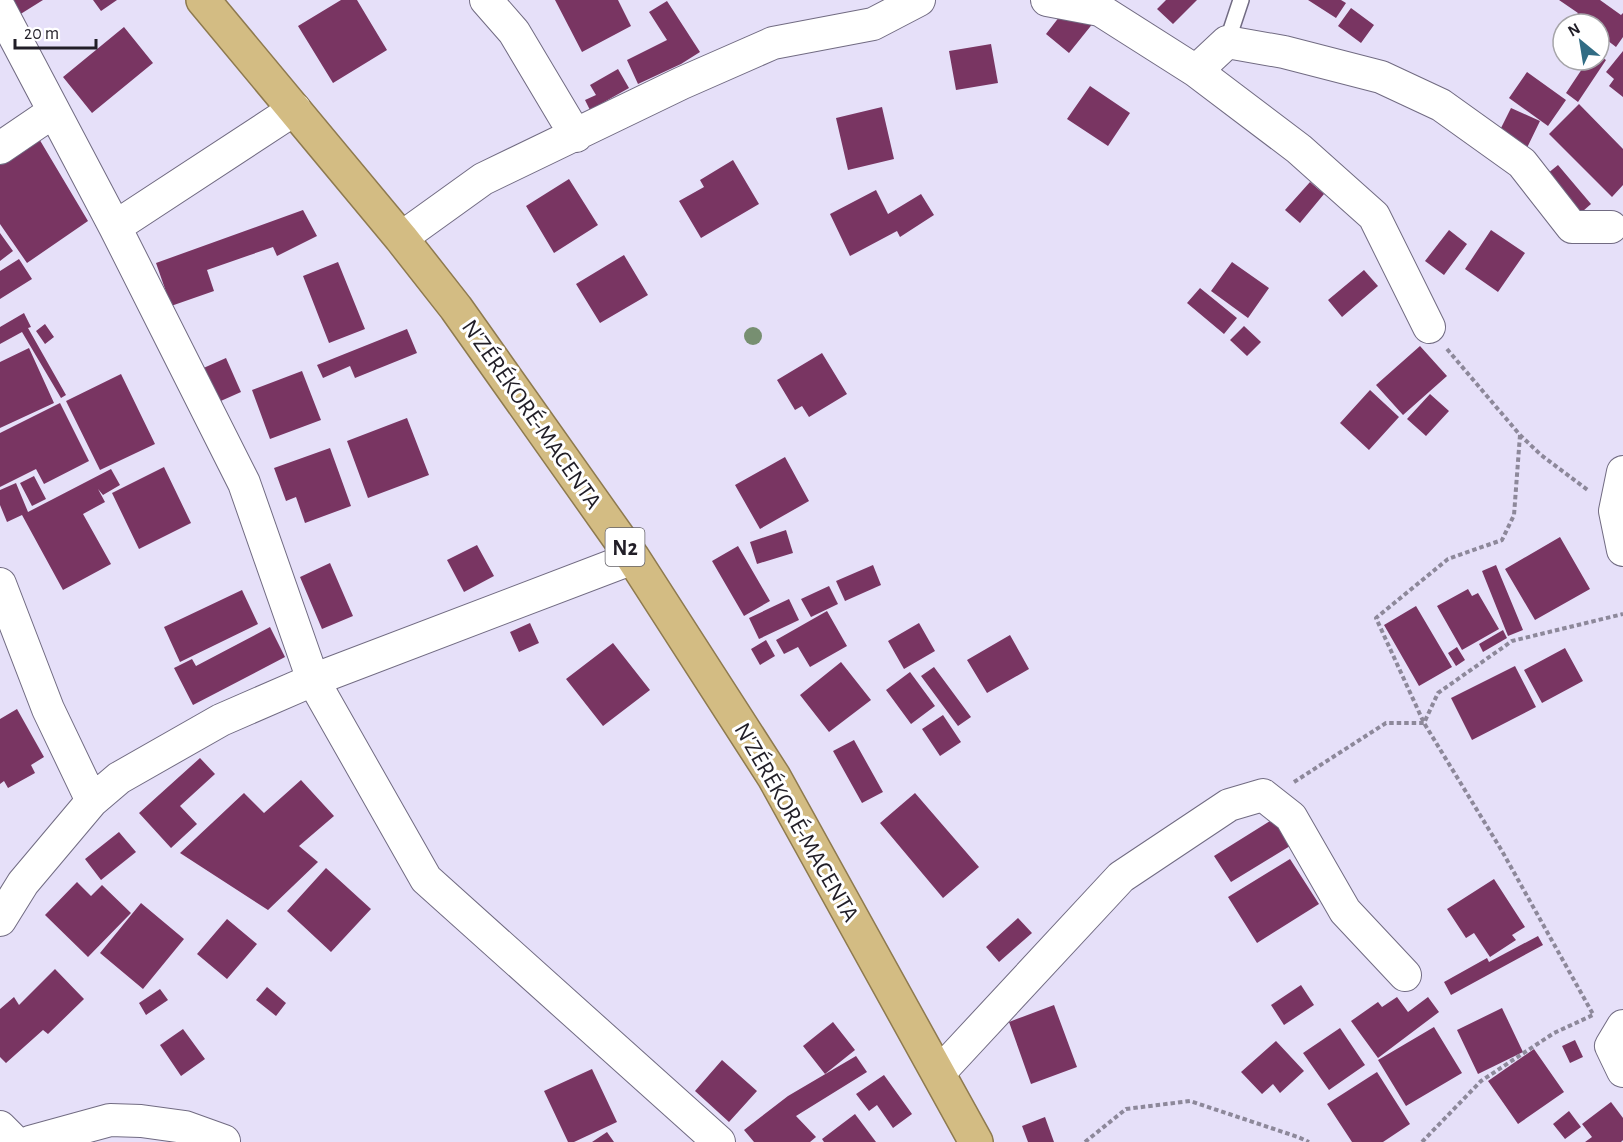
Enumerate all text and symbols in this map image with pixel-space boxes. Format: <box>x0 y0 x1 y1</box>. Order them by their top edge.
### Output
scale bar <box>15 12 96 50</box>
north arrow <box>1551 12 1611 72</box>
text: N <box>1565 20 1583 40</box>
text: 20 m <box>24 25 59 43</box>
street label: N'ZÉRÉKORÉ-MACENTA <box>457 314 607 514</box>
road number: N2 <box>606 528 644 566</box>
street label: N'ZÉRÉKORÉ-MACENTA <box>729 718 865 926</box>

